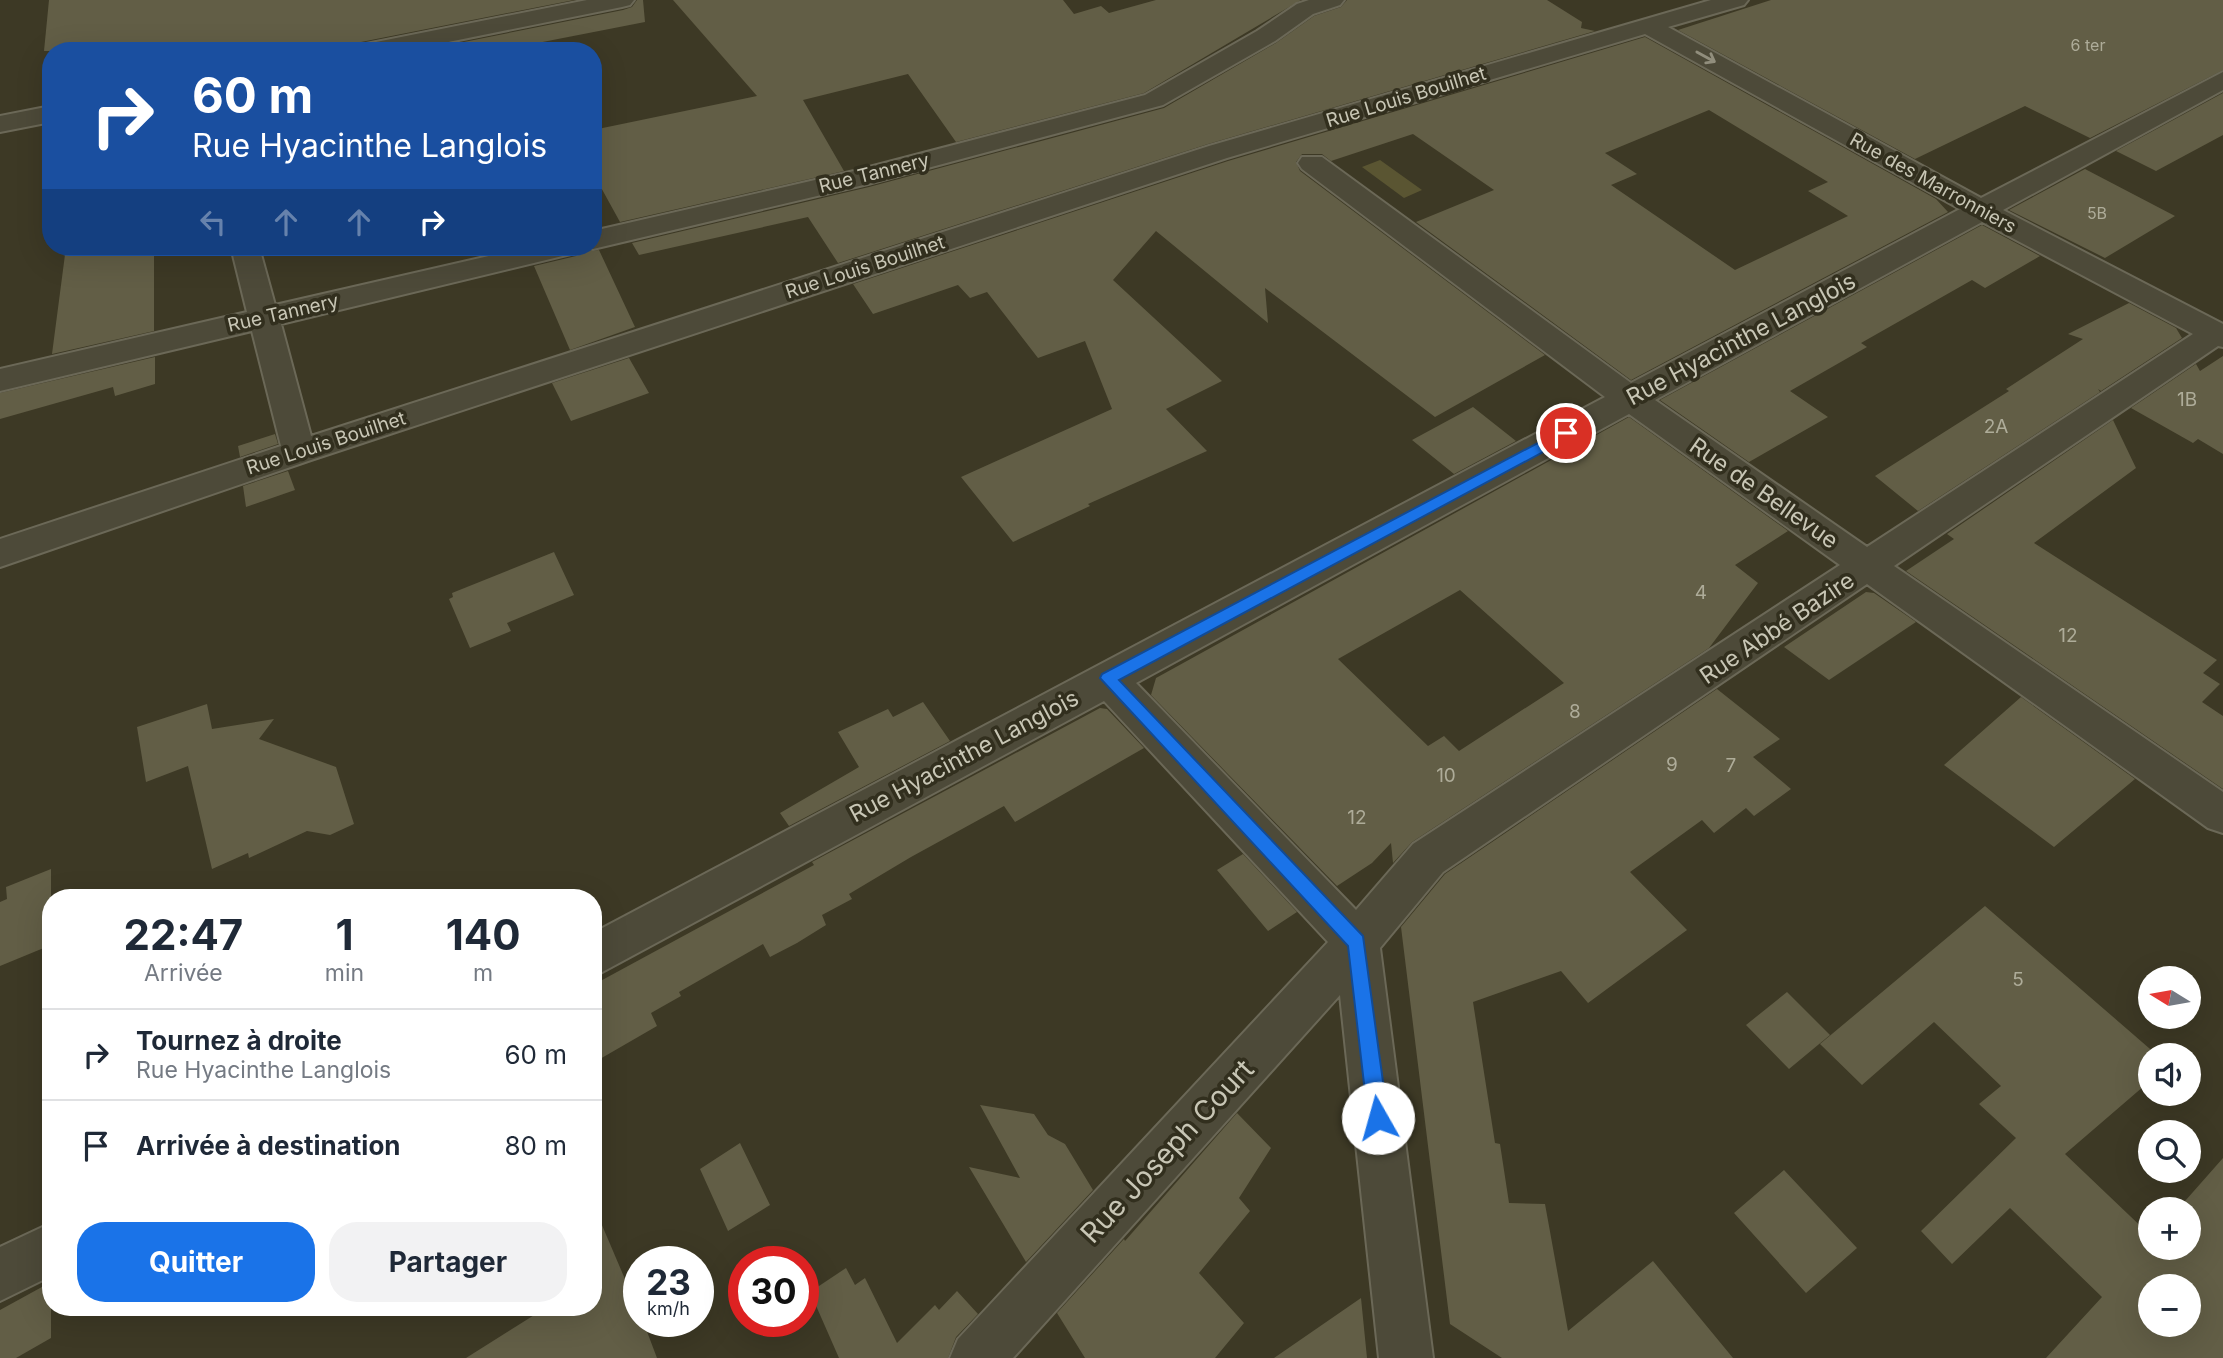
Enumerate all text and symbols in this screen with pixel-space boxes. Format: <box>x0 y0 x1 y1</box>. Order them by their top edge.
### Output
house number: 6 ter <box>2071 35 2105 55</box>
one-way arrow <box>1695 51 1715 65</box>
street label: Rue Louis Bouilhet <box>1323 62 1489 132</box>
text: 60 m <box>192 66 313 125</box>
icon: right <box>77 70 168 161</box>
text: Rue Hyacinthe Langlois <box>192 126 547 165</box>
street label: Rue des Marronniers <box>1846 128 2020 238</box>
street label: Rue Tannery <box>816 148 932 198</box>
icon: left <box>194 203 232 241</box>
icon: ahead <box>267 203 305 241</box>
icon: ahead <box>340 203 378 241</box>
icon: right <box>413 203 451 241</box>
house number: 5B <box>2087 203 2107 223</box>
street label: Rue Louis Bouilhet <box>782 230 948 304</box>
street label: Rue Hyacinthe Langlois <box>1622 267 1860 411</box>
street label: Rue Tannery <box>225 289 341 337</box>
house number: 1B <box>2177 388 2197 411</box>
pin <box>1536 403 1596 463</box>
street label: Rue Louis Bouilhet <box>243 406 409 480</box>
icon: arrive <box>1547 414 1585 452</box>
house number: 2A <box>1984 415 2008 438</box>
street label: Rue de Bellevue <box>1684 431 1844 555</box>
street label: Rue Abbé Bazire <box>1695 566 1859 690</box>
house number: 4 <box>1695 581 1707 604</box>
house number: 12 <box>2058 624 2078 647</box>
street label: Rue Hyacinthe Langlois <box>845 684 1083 828</box>
house number: 8 <box>1569 700 1581 723</box>
house number: 9 <box>1666 753 1678 776</box>
house number: 7 <box>1726 754 1736 777</box>
house number: 10 <box>1436 764 1456 787</box>
house number: 12 <box>1347 806 1367 829</box>
text: 22:47 <box>124 909 243 960</box>
text: 1 <box>335 909 354 960</box>
text: 140 <box>446 909 520 960</box>
text: Arrivée <box>144 959 223 987</box>
text: min <box>325 959 364 987</box>
text: m <box>473 959 493 987</box>
north arrow <box>2138 966 2202 1029</box>
map controls <box>2138 966 2201 1337</box>
house number: 5 <box>2012 968 2024 991</box>
text: Tournez à droite <box>136 1025 342 1056</box>
icon: right <box>77 1036 115 1074</box>
text: 60 m <box>504 1039 567 1070</box>
button: sound <box>2138 1043 2201 1106</box>
street label: Rue Joseph Court <box>1073 1052 1261 1250</box>
text: Rue Hyacinthe Langlois <box>136 1056 391 1084</box>
position arrow <box>1341 1081 1415 1155</box>
button: search <box>2138 1120 2201 1183</box>
icon: arrive <box>77 1127 115 1165</box>
text: Arrivée à destination <box>136 1130 401 1161</box>
text: 80 m <box>504 1130 567 1161</box>
button: + <box>2138 1197 2201 1260</box>
button: Quitter <box>77 1222 315 1302</box>
button: Partager <box>329 1222 567 1302</box>
speed limit sign: 30 <box>728 1246 819 1337</box>
text: 23 <box>646 1261 691 1303</box>
button: − <box>2138 1274 2201 1337</box>
text: km/h <box>647 1298 690 1319</box>

